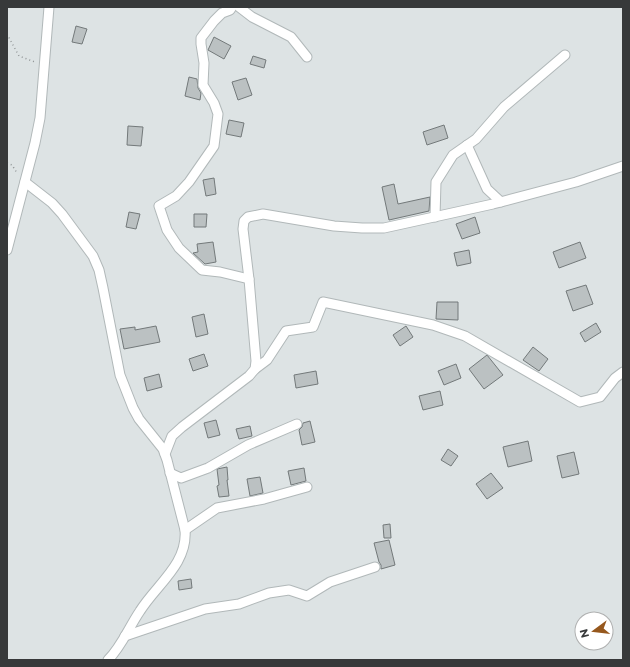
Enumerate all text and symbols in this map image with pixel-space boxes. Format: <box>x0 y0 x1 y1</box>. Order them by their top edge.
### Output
north arrow <box>574 611 614 651</box>
text: N <box>576 627 592 640</box>

